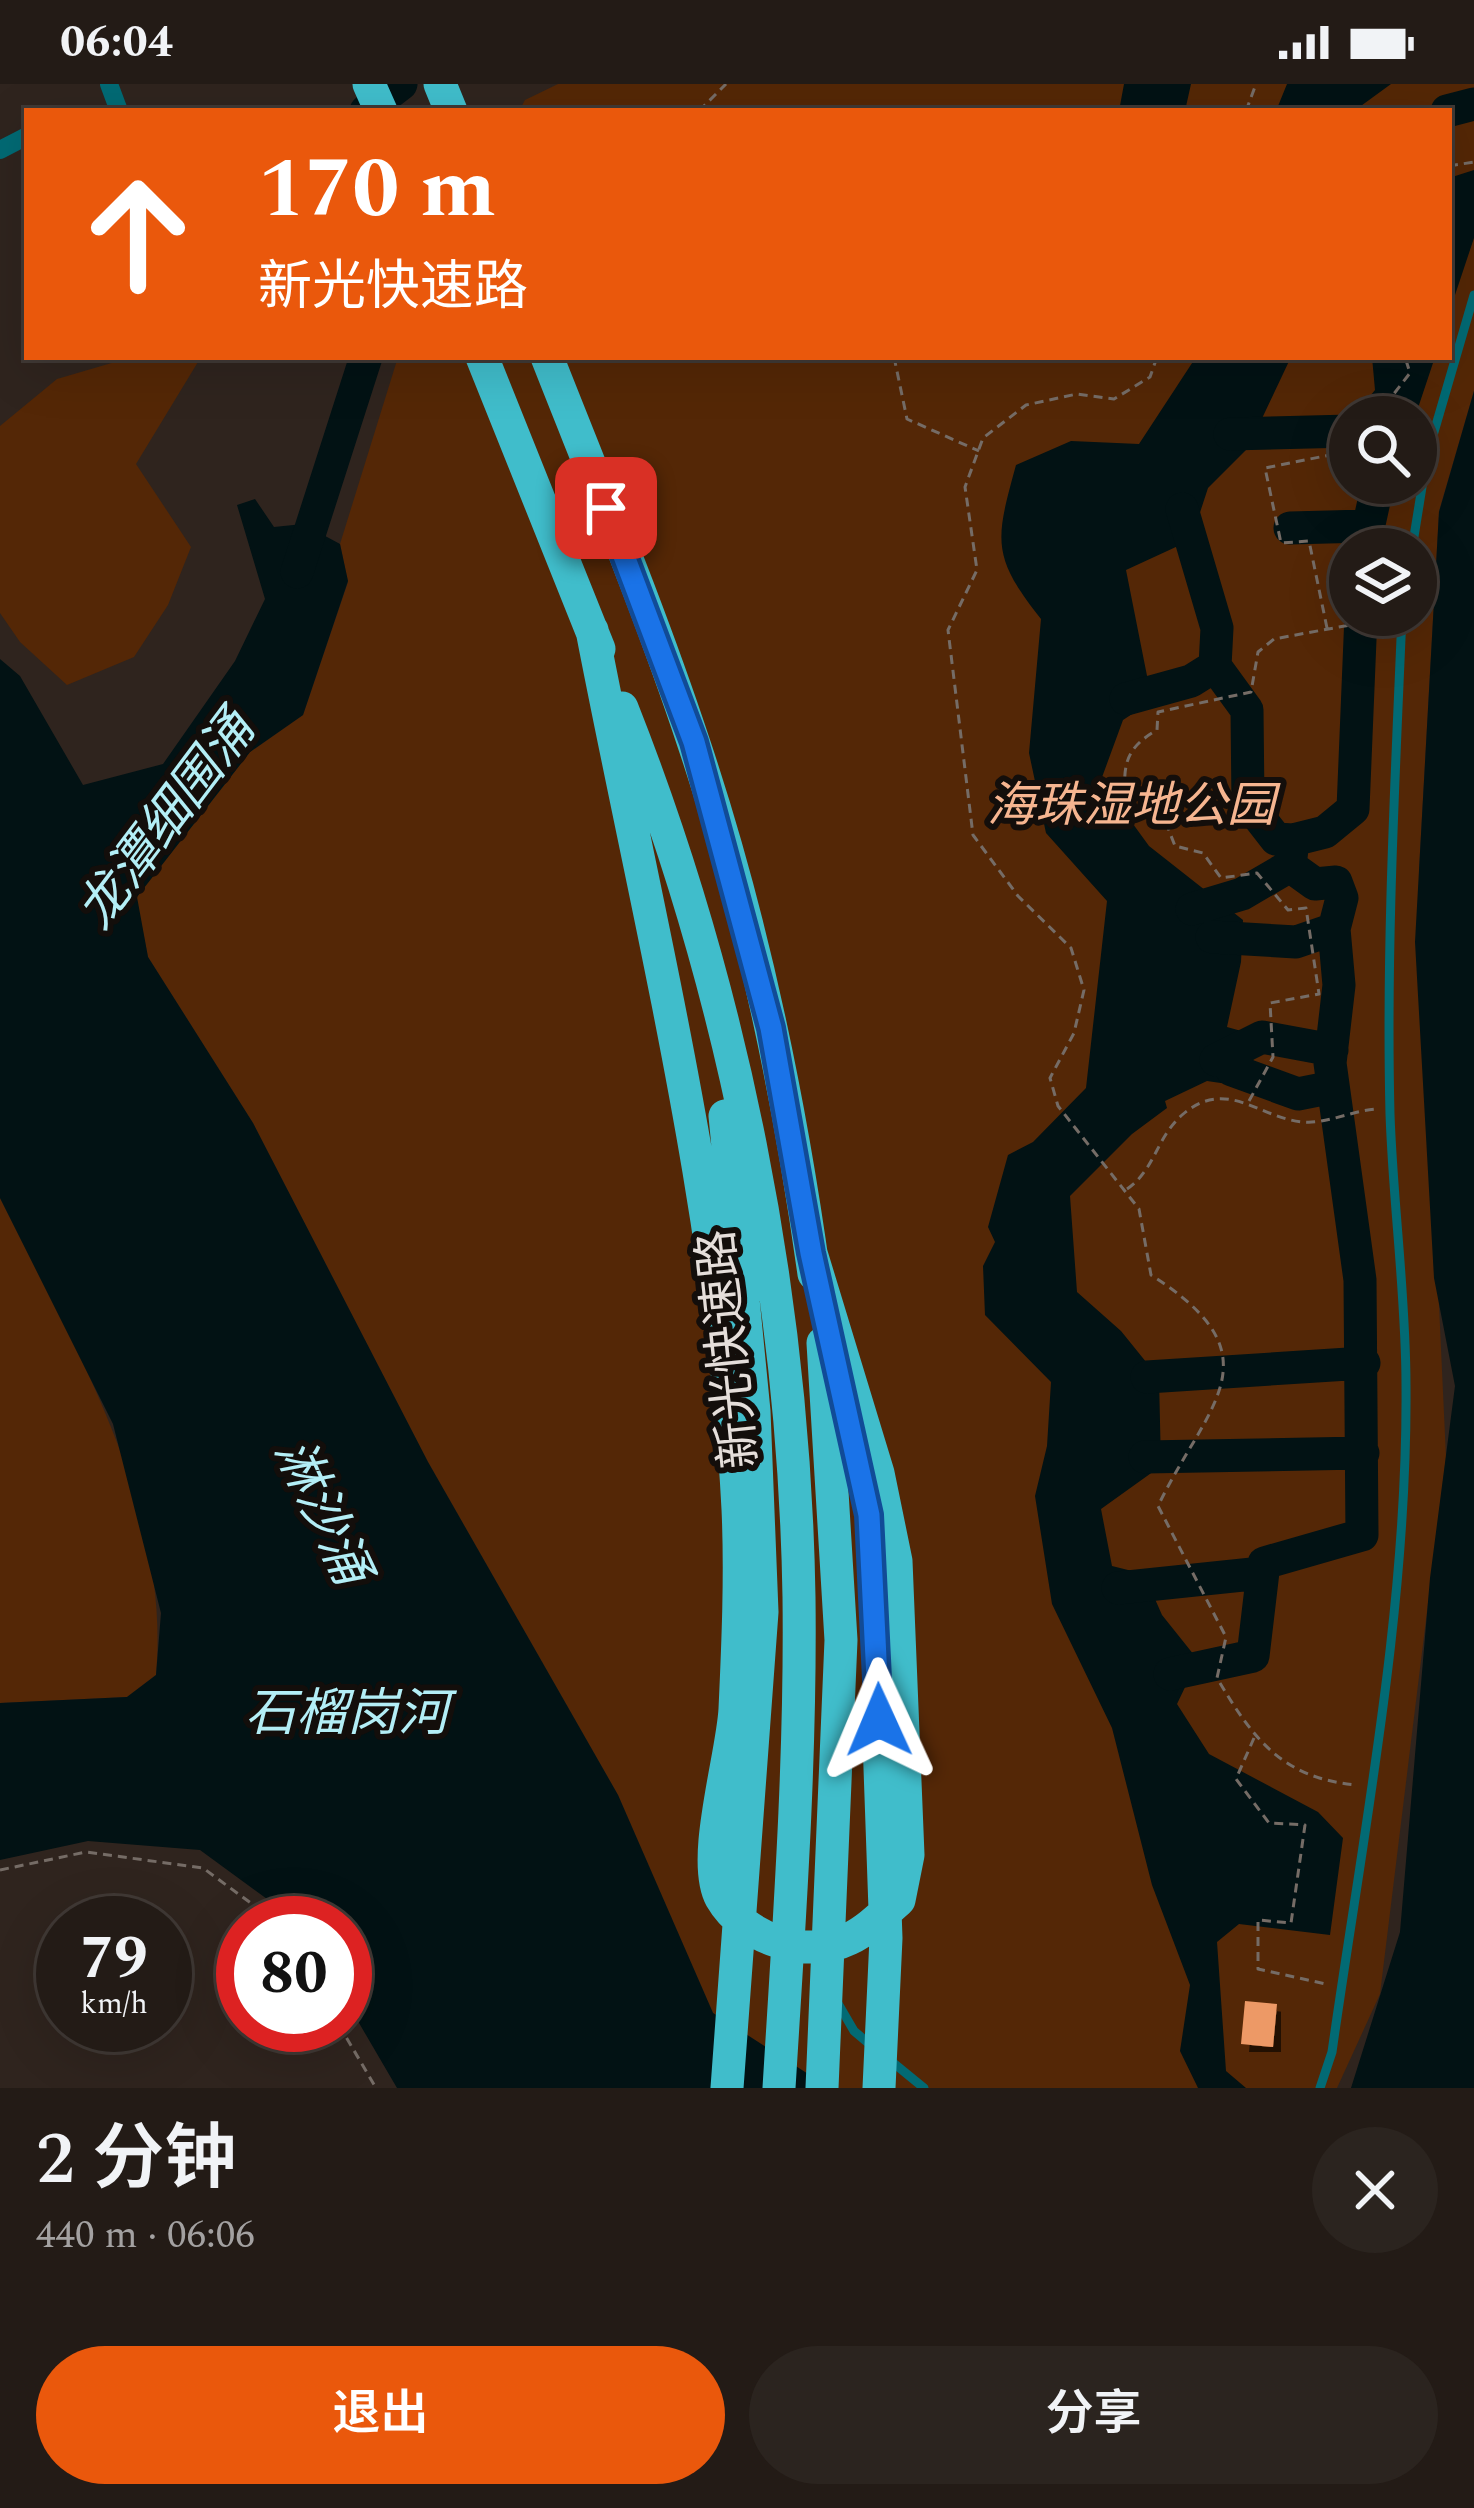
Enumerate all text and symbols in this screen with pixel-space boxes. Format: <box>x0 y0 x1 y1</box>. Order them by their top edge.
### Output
text: 06:04 <box>60 8 173 77</box>
text: 170 m <box>258 126 496 254</box>
icon: ahead <box>60 156 216 312</box>
text: 新光快速路 <box>258 247 528 329</box>
map controls <box>1329 396 1437 636</box>
button: search <box>1329 396 1437 504</box>
pin <box>555 457 657 559</box>
icon: arrive <box>573 475 639 541</box>
button: layers <box>1329 528 1437 636</box>
water label: 龙潭细围涌 <box>59 692 278 946</box>
park label: 海珠湿地公园 <box>987 770 1281 843</box>
street label: 新光快速路 <box>680 1226 778 1472</box>
water label: 淋沙涌 <box>253 1426 391 1602</box>
position arrow <box>816 1657 942 1783</box>
water label: 石榴岗河 <box>245 1676 458 1754</box>
speed limit sign: 80 <box>216 1896 372 2052</box>
text: 79 <box>80 1913 148 2005</box>
text: km/h <box>80 1981 148 2027</box>
text: 2 分钟 <box>36 2106 237 2215</box>
button: close <box>1312 2127 1438 2253</box>
text: 440 m · 06:06 <box>36 2206 255 2265</box>
button: 退出 <box>36 2346 725 2484</box>
button: 分享 <box>749 2346 1438 2484</box>

